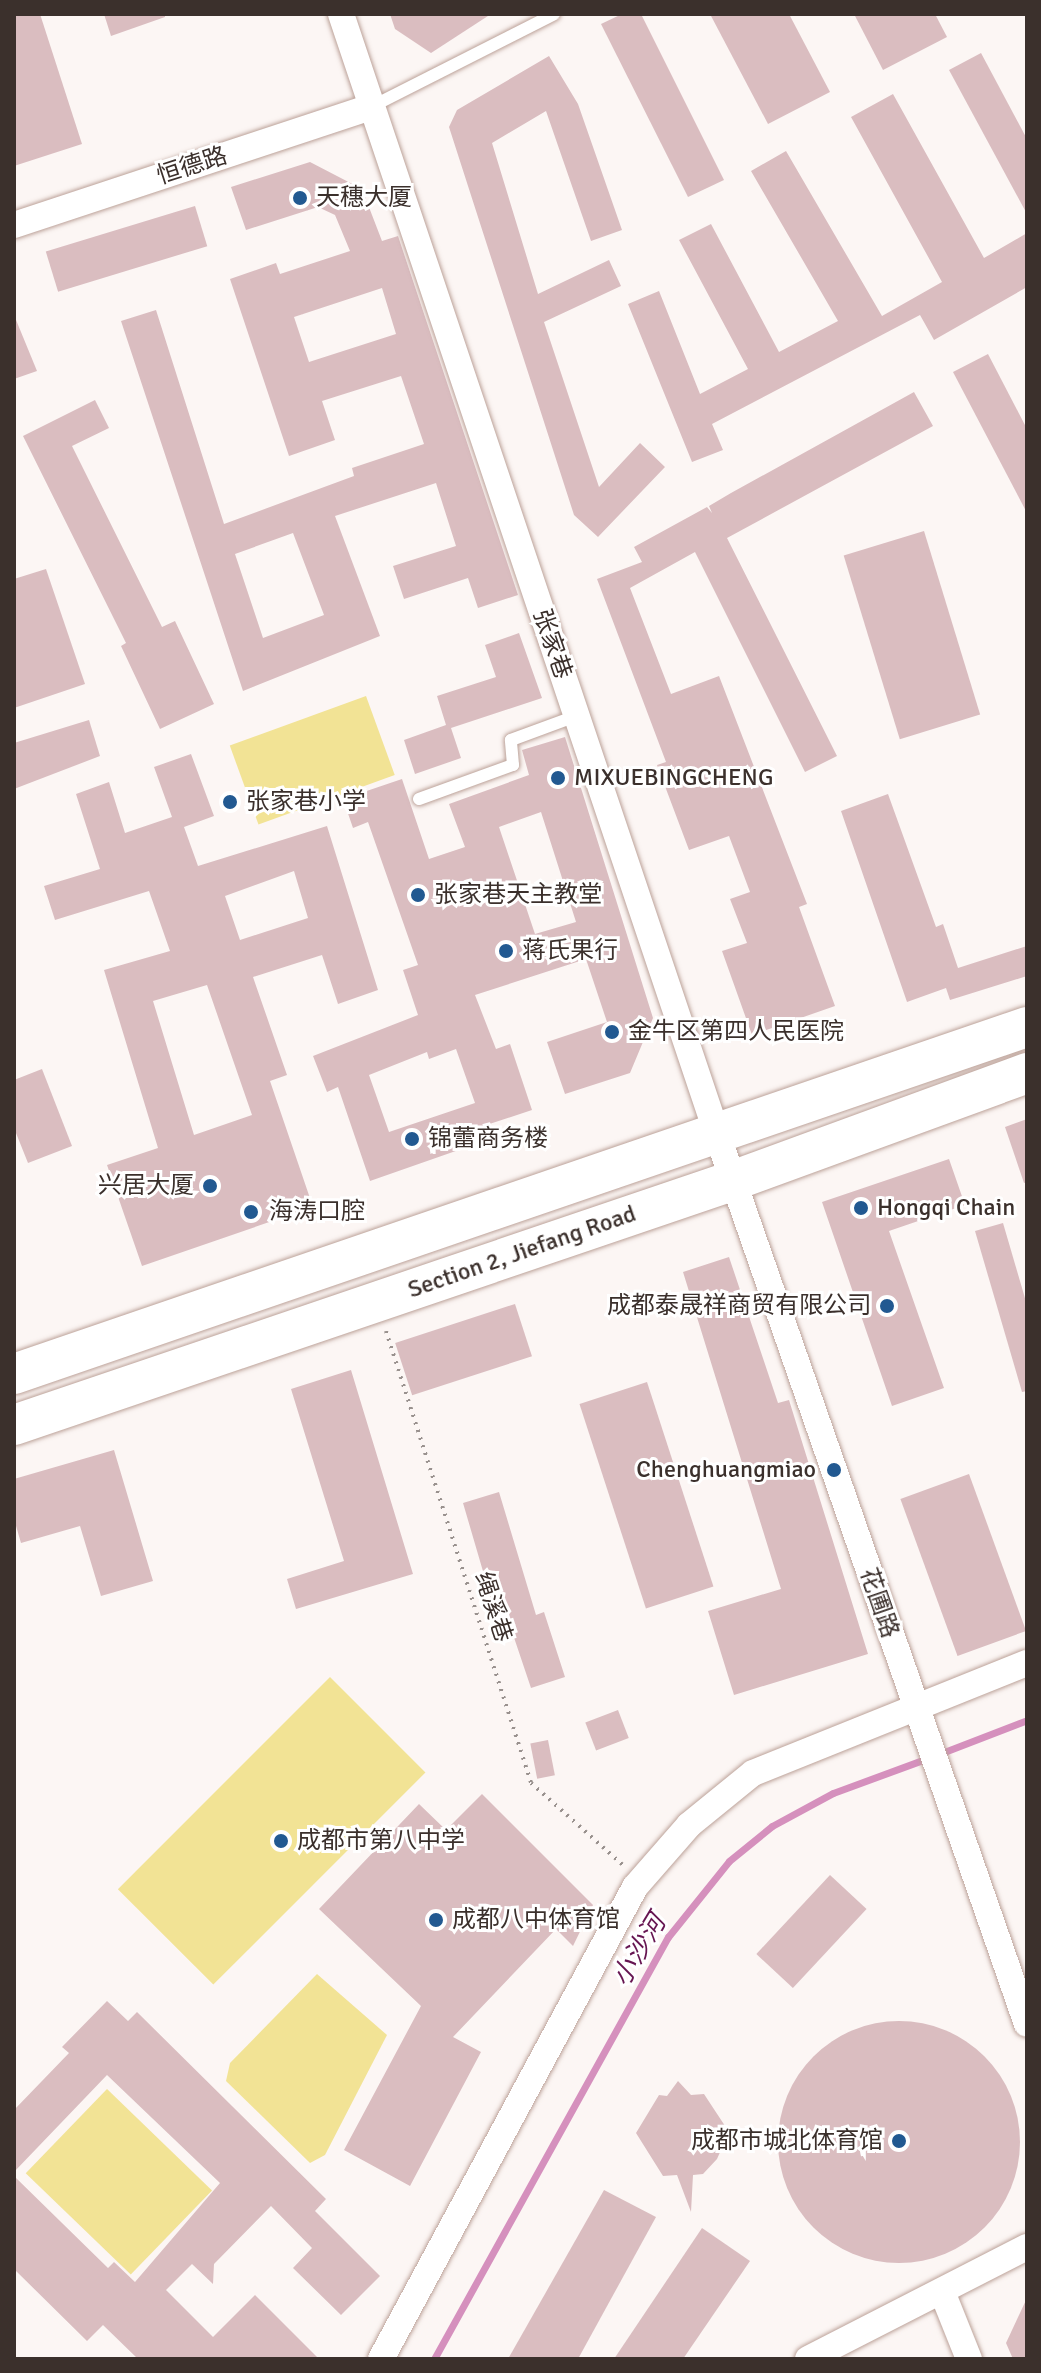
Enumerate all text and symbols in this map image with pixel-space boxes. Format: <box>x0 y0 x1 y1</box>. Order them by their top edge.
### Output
street label: 恒德路 <box>153 141 231 191</box>
place label: 天穗大厦 <box>316 184 412 212</box>
marker: 天穗大厦 <box>291 189 309 207</box>
street label: 张家巷 <box>527 605 577 683</box>
place label: MIXUEBINGCHENG <box>574 764 773 792</box>
marker: MIXUEBINGCHENG <box>549 769 567 787</box>
place label: 张家巷小学 <box>246 788 366 816</box>
marker: 张家巷小学 <box>221 793 239 811</box>
place label: 张家巷天主教堂 <box>434 881 602 909</box>
marker: 张家巷天主教堂 <box>409 886 427 904</box>
place label: 蒋氏果行 <box>522 937 618 965</box>
marker: 蒋氏果行 <box>497 942 515 960</box>
place label: 金牛区第四人民医院 <box>628 1018 844 1046</box>
marker: 金牛区第四人民医院 <box>603 1023 621 1041</box>
place label: 锦蕾商务楼 <box>428 1125 548 1153</box>
marker: 锦蕾商务楼 <box>403 1130 421 1148</box>
place label: 兴居大厦 <box>98 1172 194 1200</box>
marker: 兴居大厦 <box>201 1177 219 1195</box>
place label: Hongqi Chain <box>877 1194 1015 1222</box>
place label: 海涛口腔 <box>269 1198 365 1226</box>
street label: Section 2, Jiefang Road <box>404 1199 640 1305</box>
marker: Hongqi Chain <box>852 1199 870 1217</box>
marker: 海涛口腔 <box>240 1201 262 1223</box>
place label: 成都泰晟祥商贸有限公司 <box>607 1292 871 1320</box>
marker: 成都泰晟祥商贸有限公司 <box>878 1297 896 1315</box>
place label: Chenghuangmiao <box>636 1456 816 1484</box>
marker: Chenghuangmiao <box>823 1459 845 1481</box>
street label: 花圃路 <box>854 1564 904 1642</box>
street label: 绳溪巷 <box>468 1568 518 1646</box>
place label: 成都市第八中学 <box>297 1827 465 1855</box>
marker: 成都市第八中学 <box>272 1832 290 1850</box>
place label: 成都八中体育馆 <box>452 1906 620 1934</box>
water label: 小沙河 <box>607 1910 673 1992</box>
marker: 成都八中体育馆 <box>427 1911 445 1929</box>
place label: 成都市城北体育馆 <box>691 2127 883 2155</box>
marker: 成都市城北体育馆 <box>890 2132 908 2150</box>

